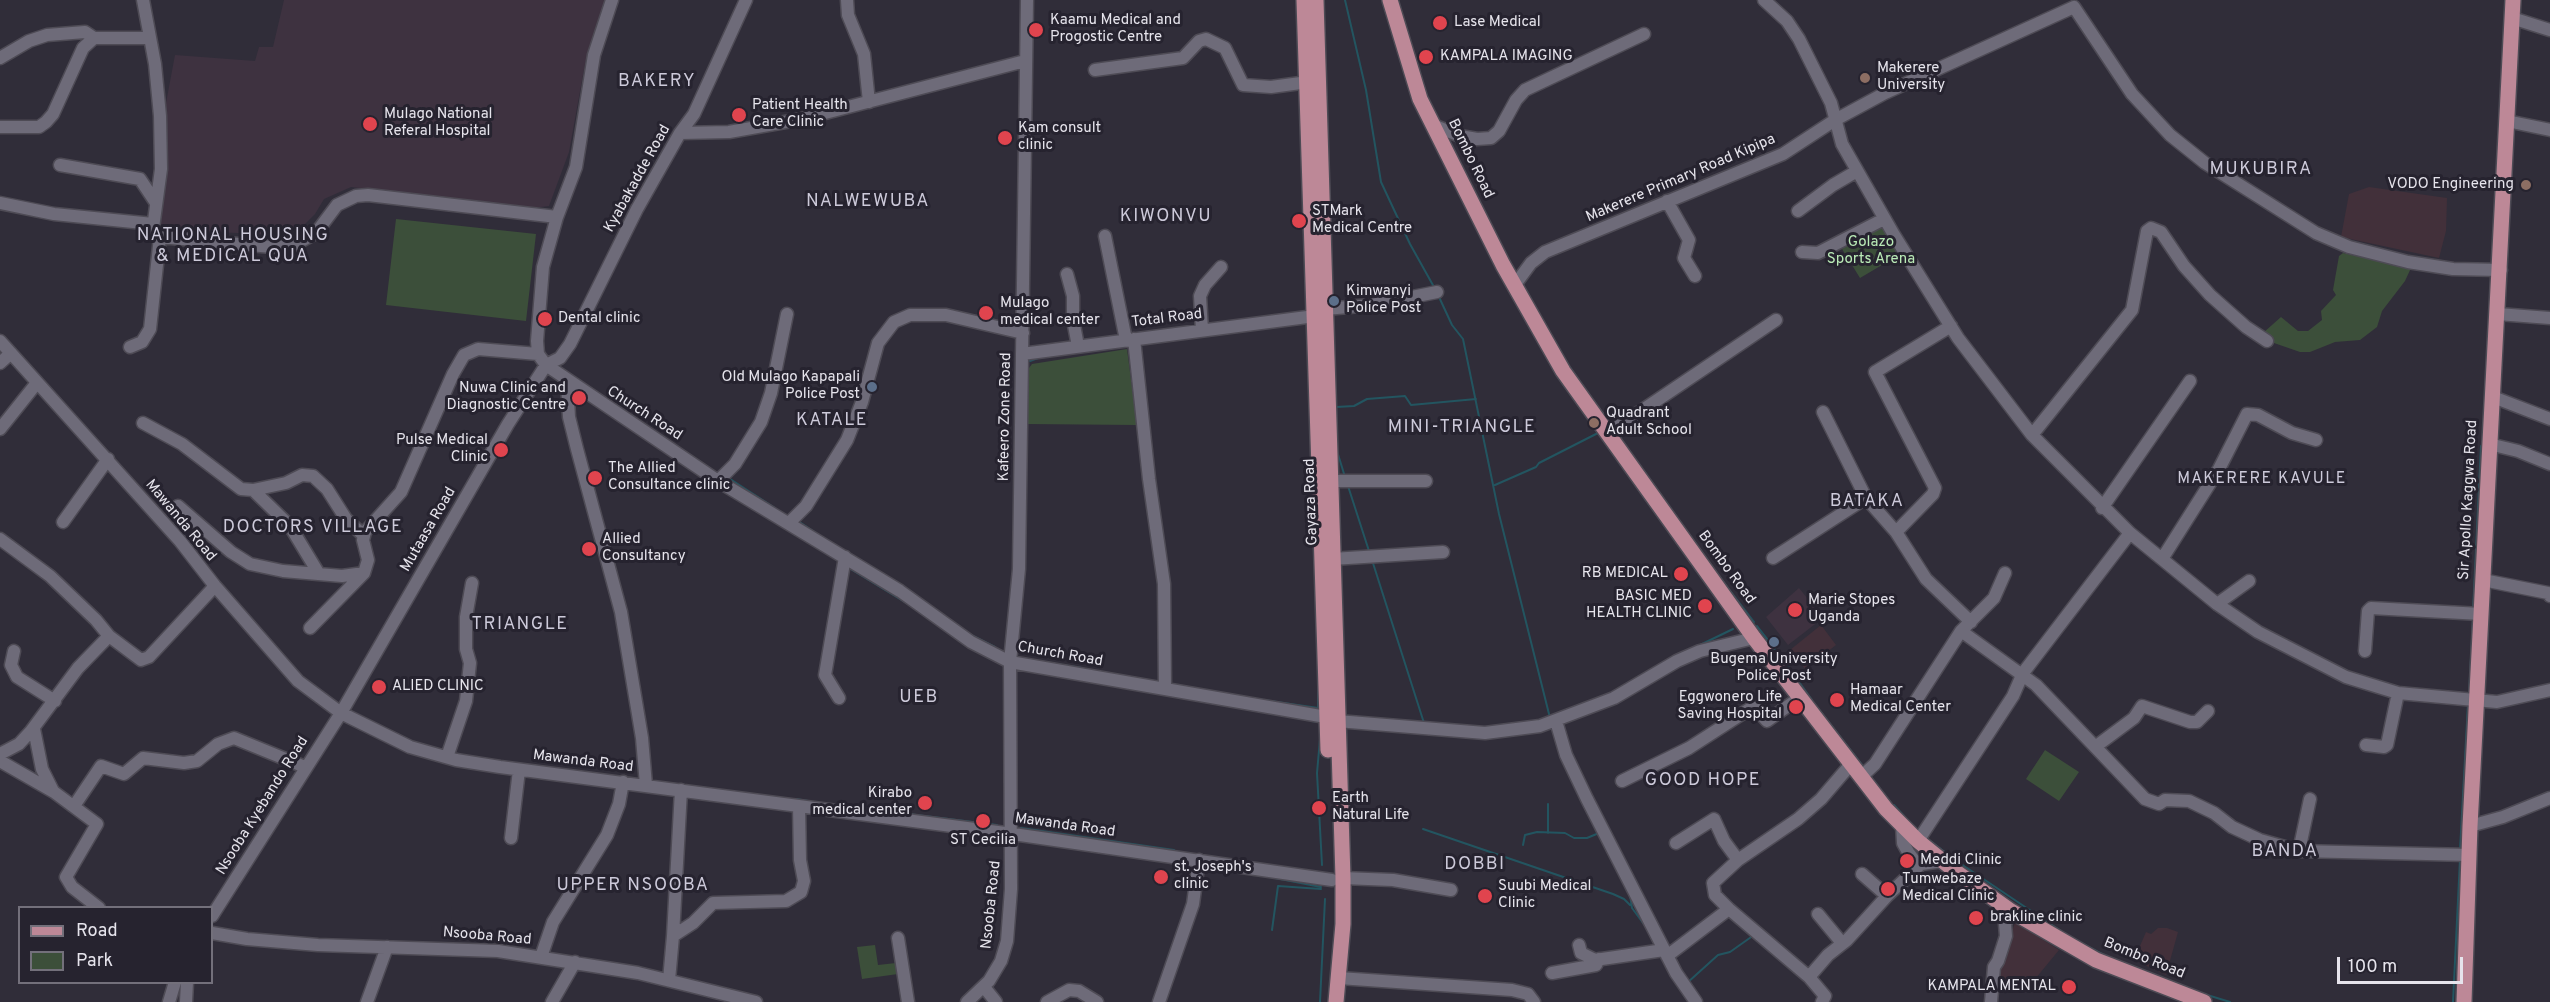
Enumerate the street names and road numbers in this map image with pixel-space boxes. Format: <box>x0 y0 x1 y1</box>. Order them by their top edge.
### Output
street label: Bombo Road <box>1443 116 1497 202</box>
street label: Kyabakadde Road <box>601 122 675 236</box>
street label: Makerere Primary Road Kipipa <box>1584 131 1778 227</box>
street label: Total Road <box>1131 306 1203 332</box>
street label: Kafeero Zone Road <box>996 352 1016 482</box>
street label: Church Road <box>603 383 685 445</box>
street label: Sir Apollo Kaggwa Road <box>2456 419 2482 581</box>
street label: Gayaza Road <box>1301 458 1323 546</box>
street label: Mawanda Road <box>141 476 219 566</box>
street label: Mutaasa Road <box>397 484 461 576</box>
street label: Bombo Road <box>1693 528 1759 608</box>
street label: Church Road <box>1016 639 1104 671</box>
street label: Nsooba Kyebando Road <box>213 733 313 879</box>
street label: Mawanda Road <box>532 747 634 777</box>
street label: Mawanda Road <box>1014 810 1116 842</box>
street label: Nsooba Road <box>978 860 1006 950</box>
street label: Nsooba Road <box>442 924 532 950</box>
street label: Bombo Road <box>2101 934 2187 984</box>

